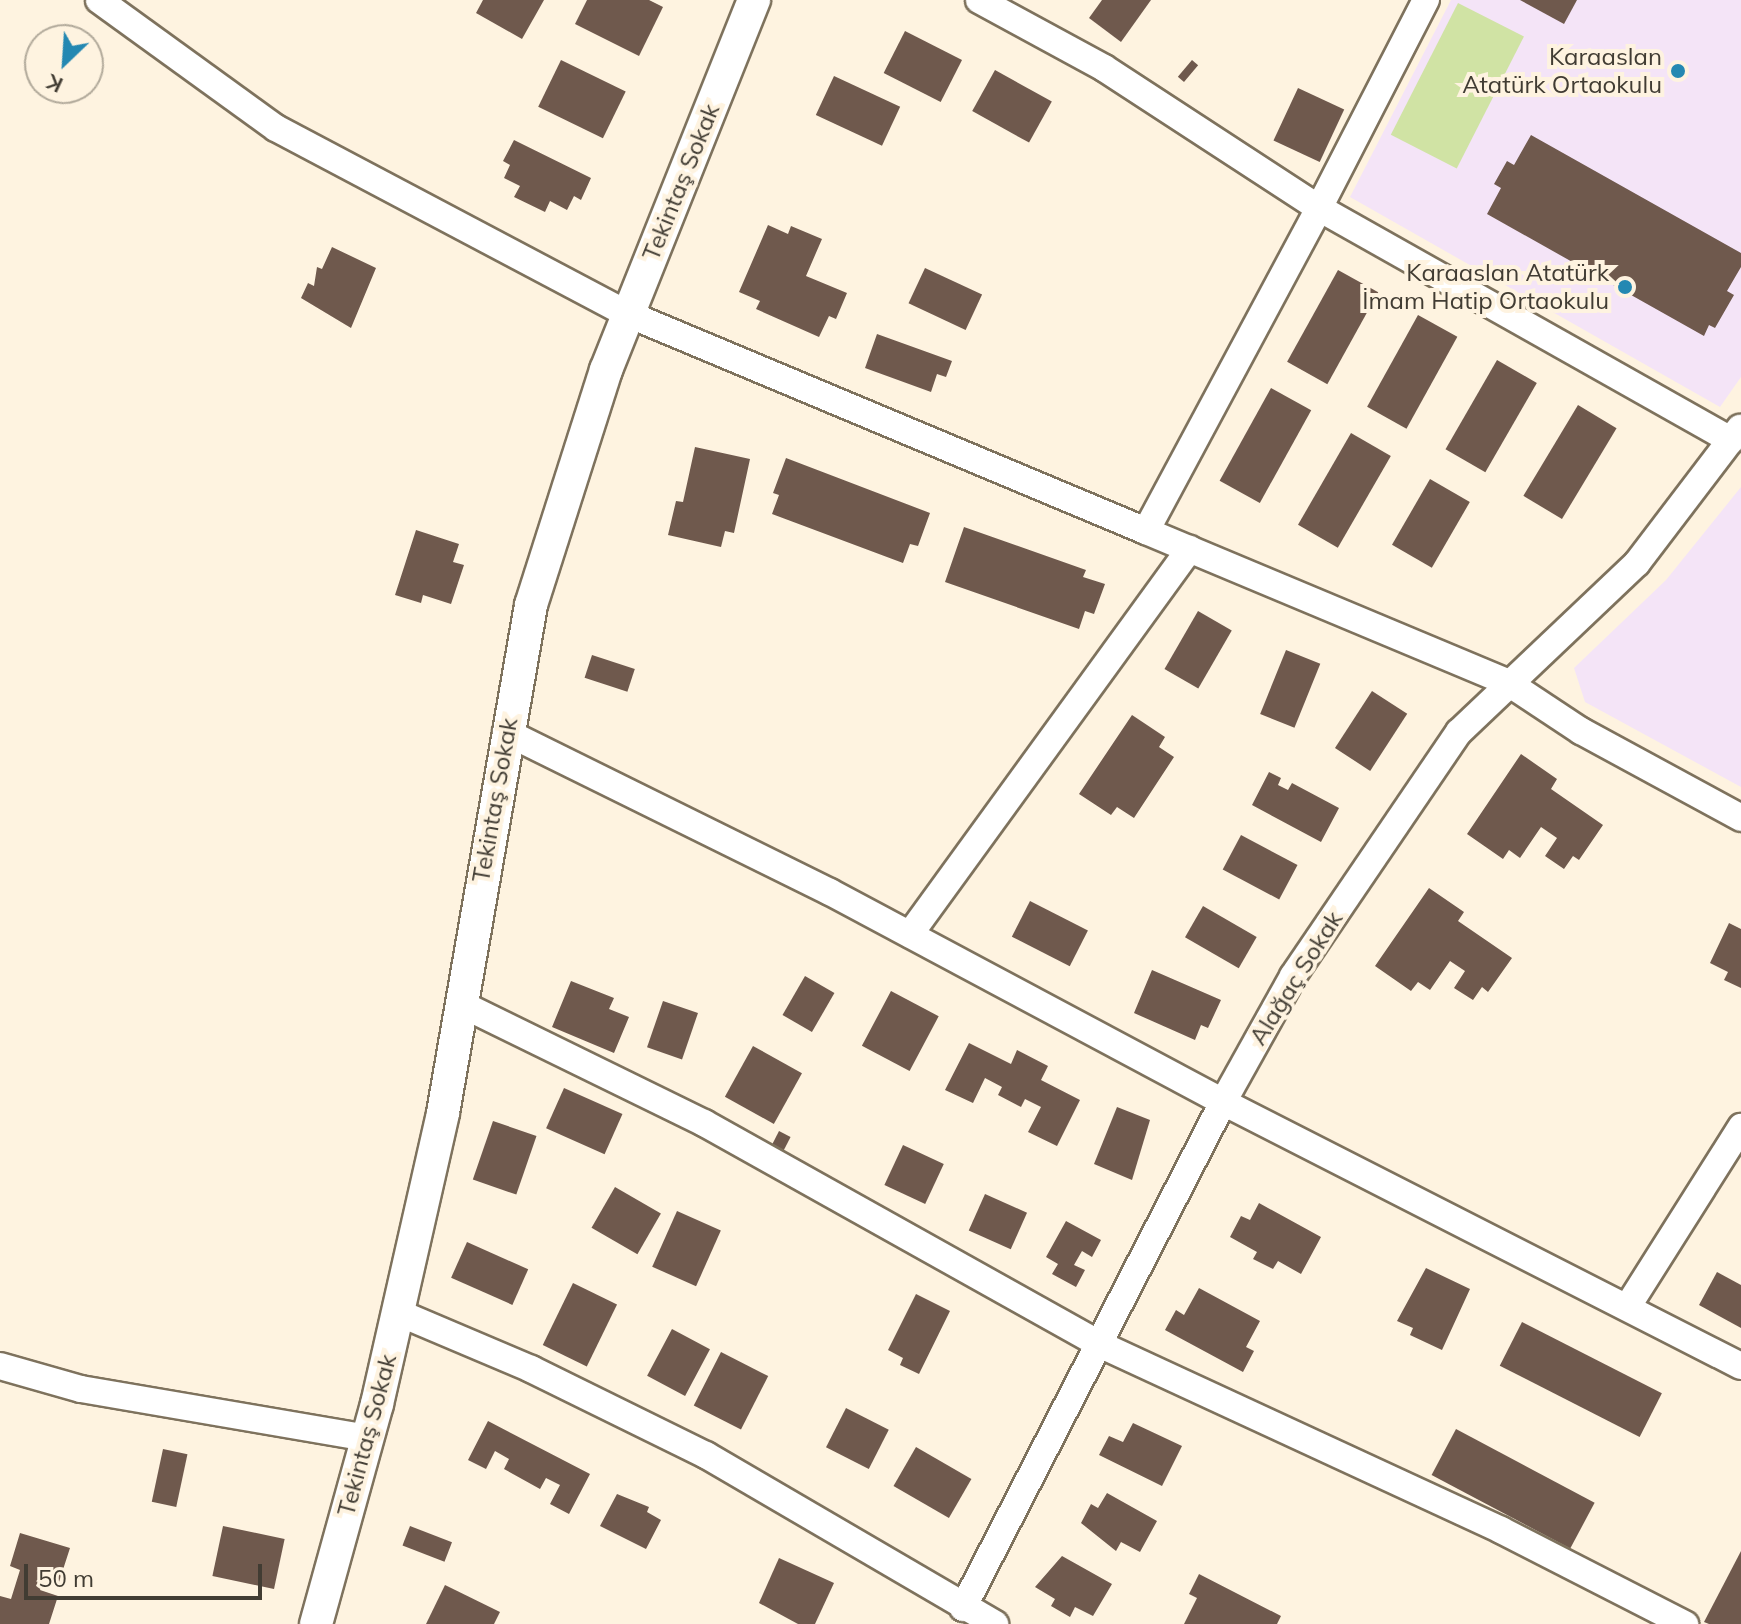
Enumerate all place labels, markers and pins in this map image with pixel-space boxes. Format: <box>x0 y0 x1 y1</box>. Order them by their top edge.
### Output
place label: Karaaslan Atatürk Ortaokulu <box>1462 43 1662 99</box>
marker: Karaaslan Atatürk Ortaokulu <box>1669 62 1687 80</box>
place label: Karaaslan Atatürk İmam Hatip Ortaokulu <box>1362 259 1609 315</box>
marker: Karaaslan Atatürk İmam Hatip Ortaokulu <box>1616 278 1634 296</box>

